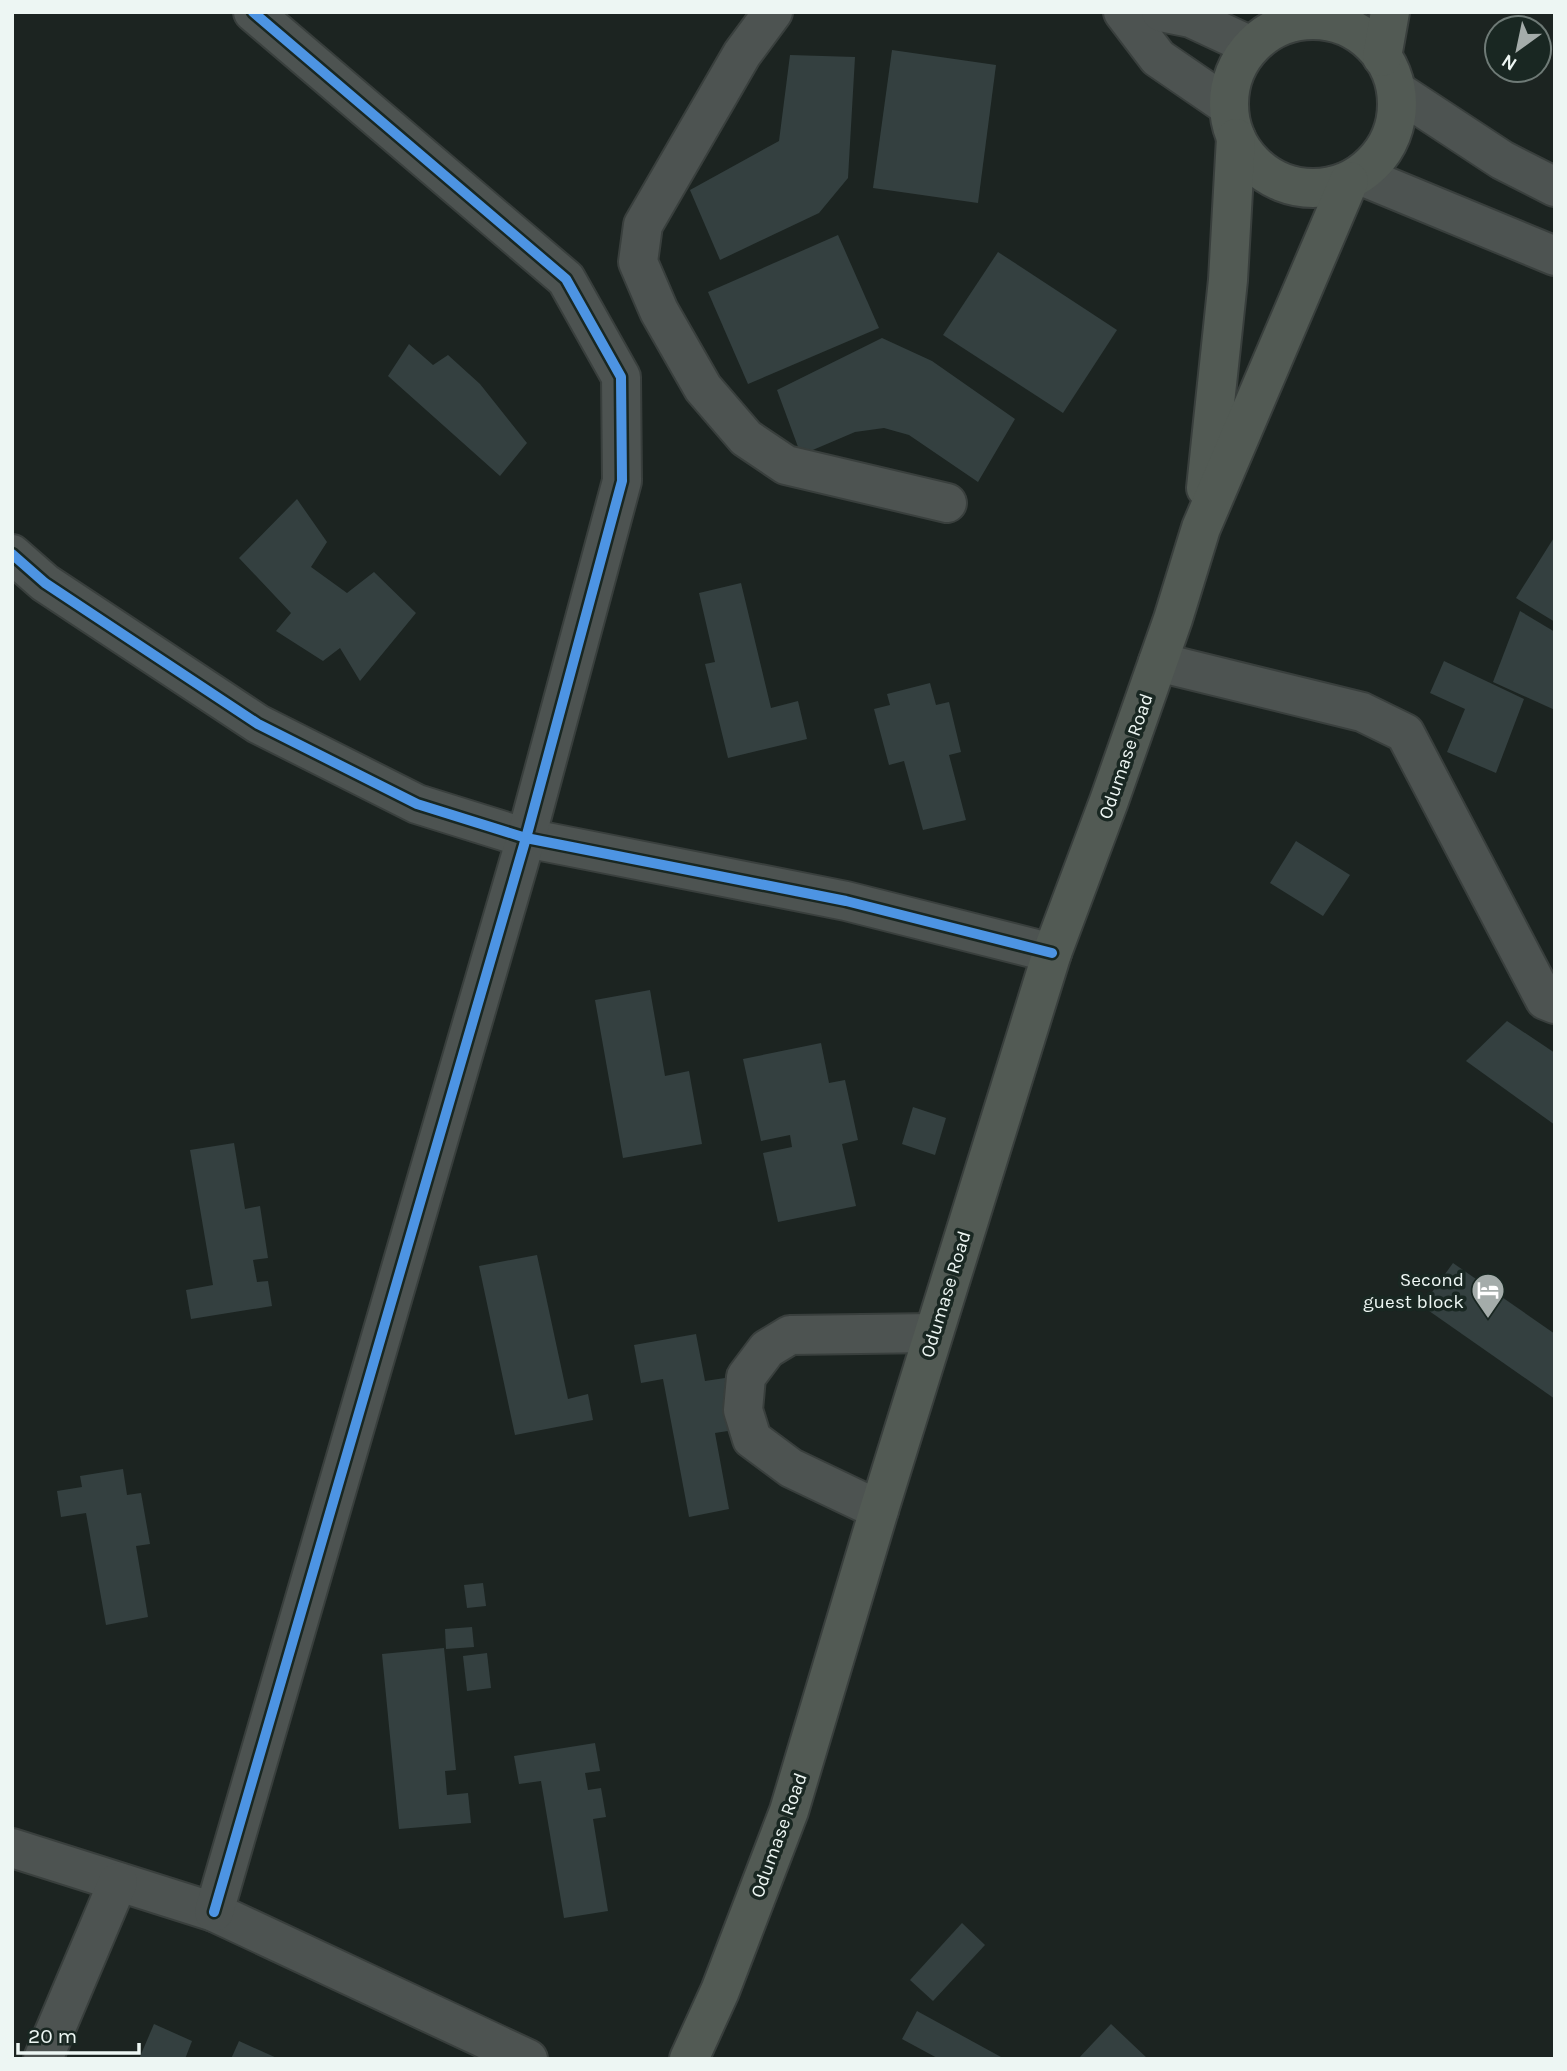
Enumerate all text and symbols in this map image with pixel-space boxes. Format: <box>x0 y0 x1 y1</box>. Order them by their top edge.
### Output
north arrow <box>1483 14 1553 84</box>
text: N <box>1498 49 1521 75</box>
street label: Odumase Road <box>1094 691 1158 822</box>
street label: Odumase Road <box>916 1228 976 1360</box>
place label: Second guest block <box>1363 1269 1464 1313</box>
hotel icon: Second guest block <box>1469 1271 1507 1320</box>
street label: Odumase Road <box>746 1770 812 1901</box>
scale bar <box>18 2011 138 2056</box>
text: 20 m <box>28 2024 77 2048</box>

